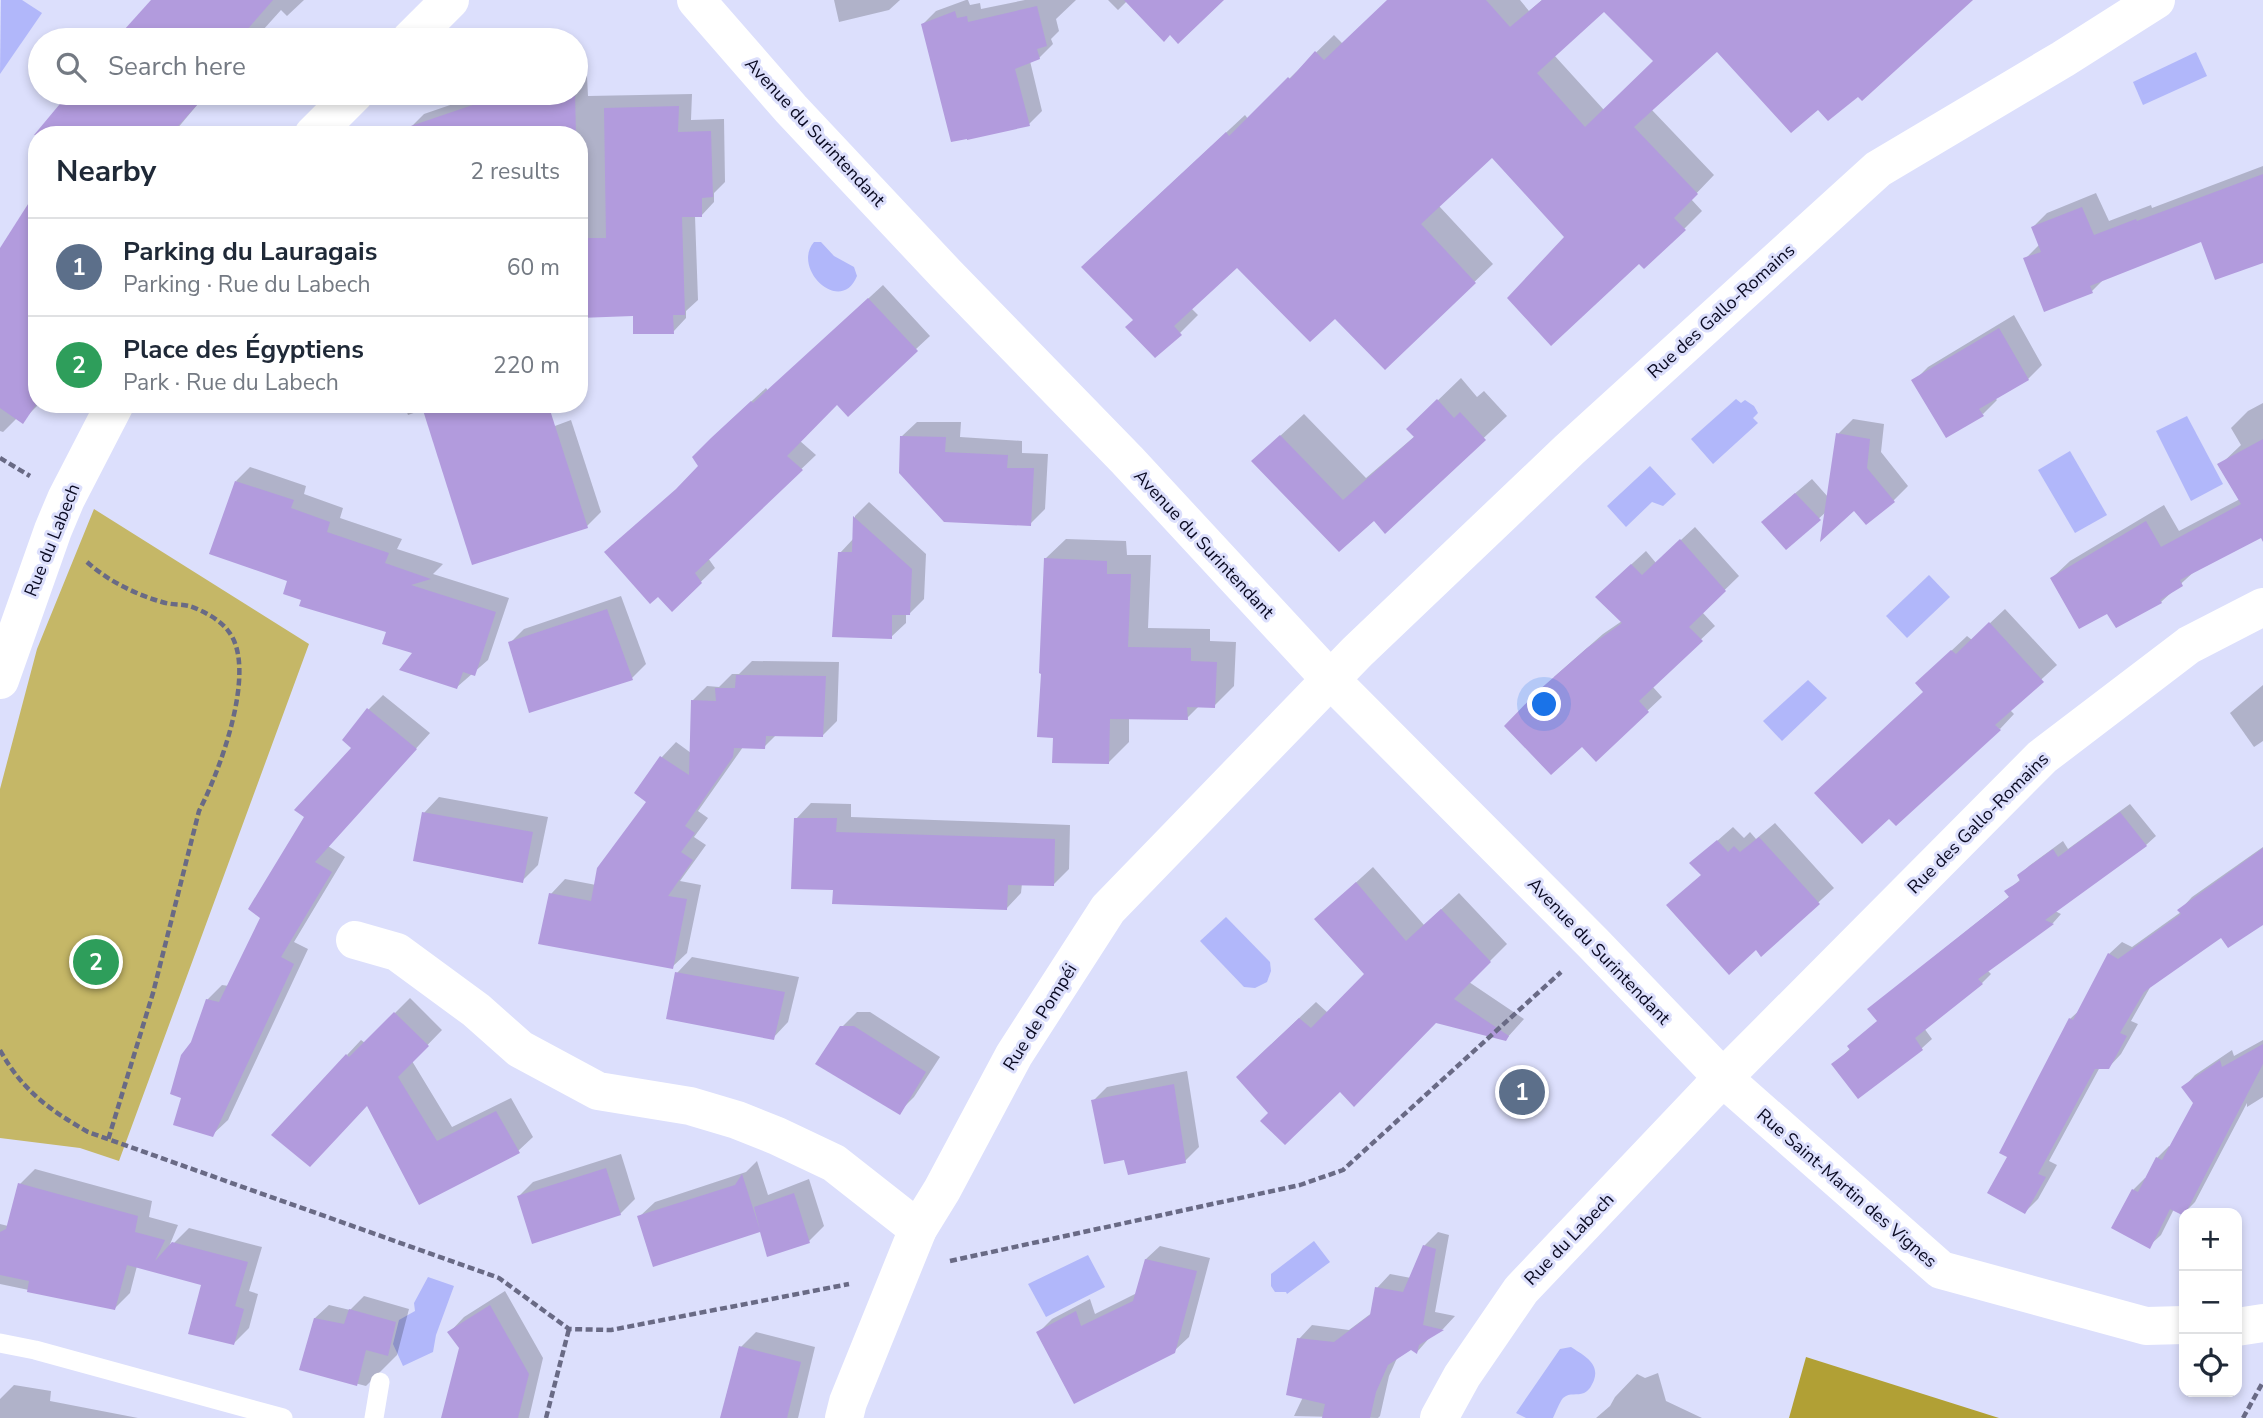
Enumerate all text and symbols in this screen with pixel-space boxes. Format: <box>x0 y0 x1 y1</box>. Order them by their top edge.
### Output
search box <box>28 28 588 105</box>
icon: search <box>52 48 90 86</box>
text: Search here <box>108 49 246 84</box>
street label: Avenue du Surintendant <box>739 52 891 212</box>
text: Nearby <box>56 151 156 192</box>
text: 2 results <box>470 156 560 187</box>
text: Parking du Lauragais <box>123 234 377 269</box>
street label: Rue des Gallo-Romains <box>1642 238 1800 384</box>
text: 1 <box>72 252 86 283</box>
text: 60 m <box>507 252 560 283</box>
text: Parking · Rue du Labech <box>123 269 371 300</box>
text: Place des Égyptiens <box>123 332 364 367</box>
text: 2 <box>72 350 86 381</box>
text: 220 m <box>493 350 560 381</box>
text: Park · Rue du Labech <box>123 367 339 398</box>
street label: Avenue du Surintendant <box>1128 464 1280 624</box>
street label: Rue du Labech <box>18 480 86 600</box>
your location <box>1527 687 1561 721</box>
street label: Rue des Gallo-Romains <box>1902 747 2054 899</box>
street label: Avenue du Surintendant <box>1522 872 1676 1030</box>
pin: 2 <box>73 936 119 988</box>
street label: Rue de Pompéi <box>998 959 1082 1075</box>
pin: 1 <box>1499 1066 1545 1118</box>
street label: Rue Saint-Martin des Vignes <box>1752 1103 1942 1273</box>
street label: Rue du Labech <box>1519 1188 1619 1290</box>
map controls <box>2179 1208 2242 1397</box>
button: + <box>2179 1208 2242 1271</box>
button: − <box>2179 1271 2242 1334</box>
button: locate <box>2179 1334 2242 1397</box>

